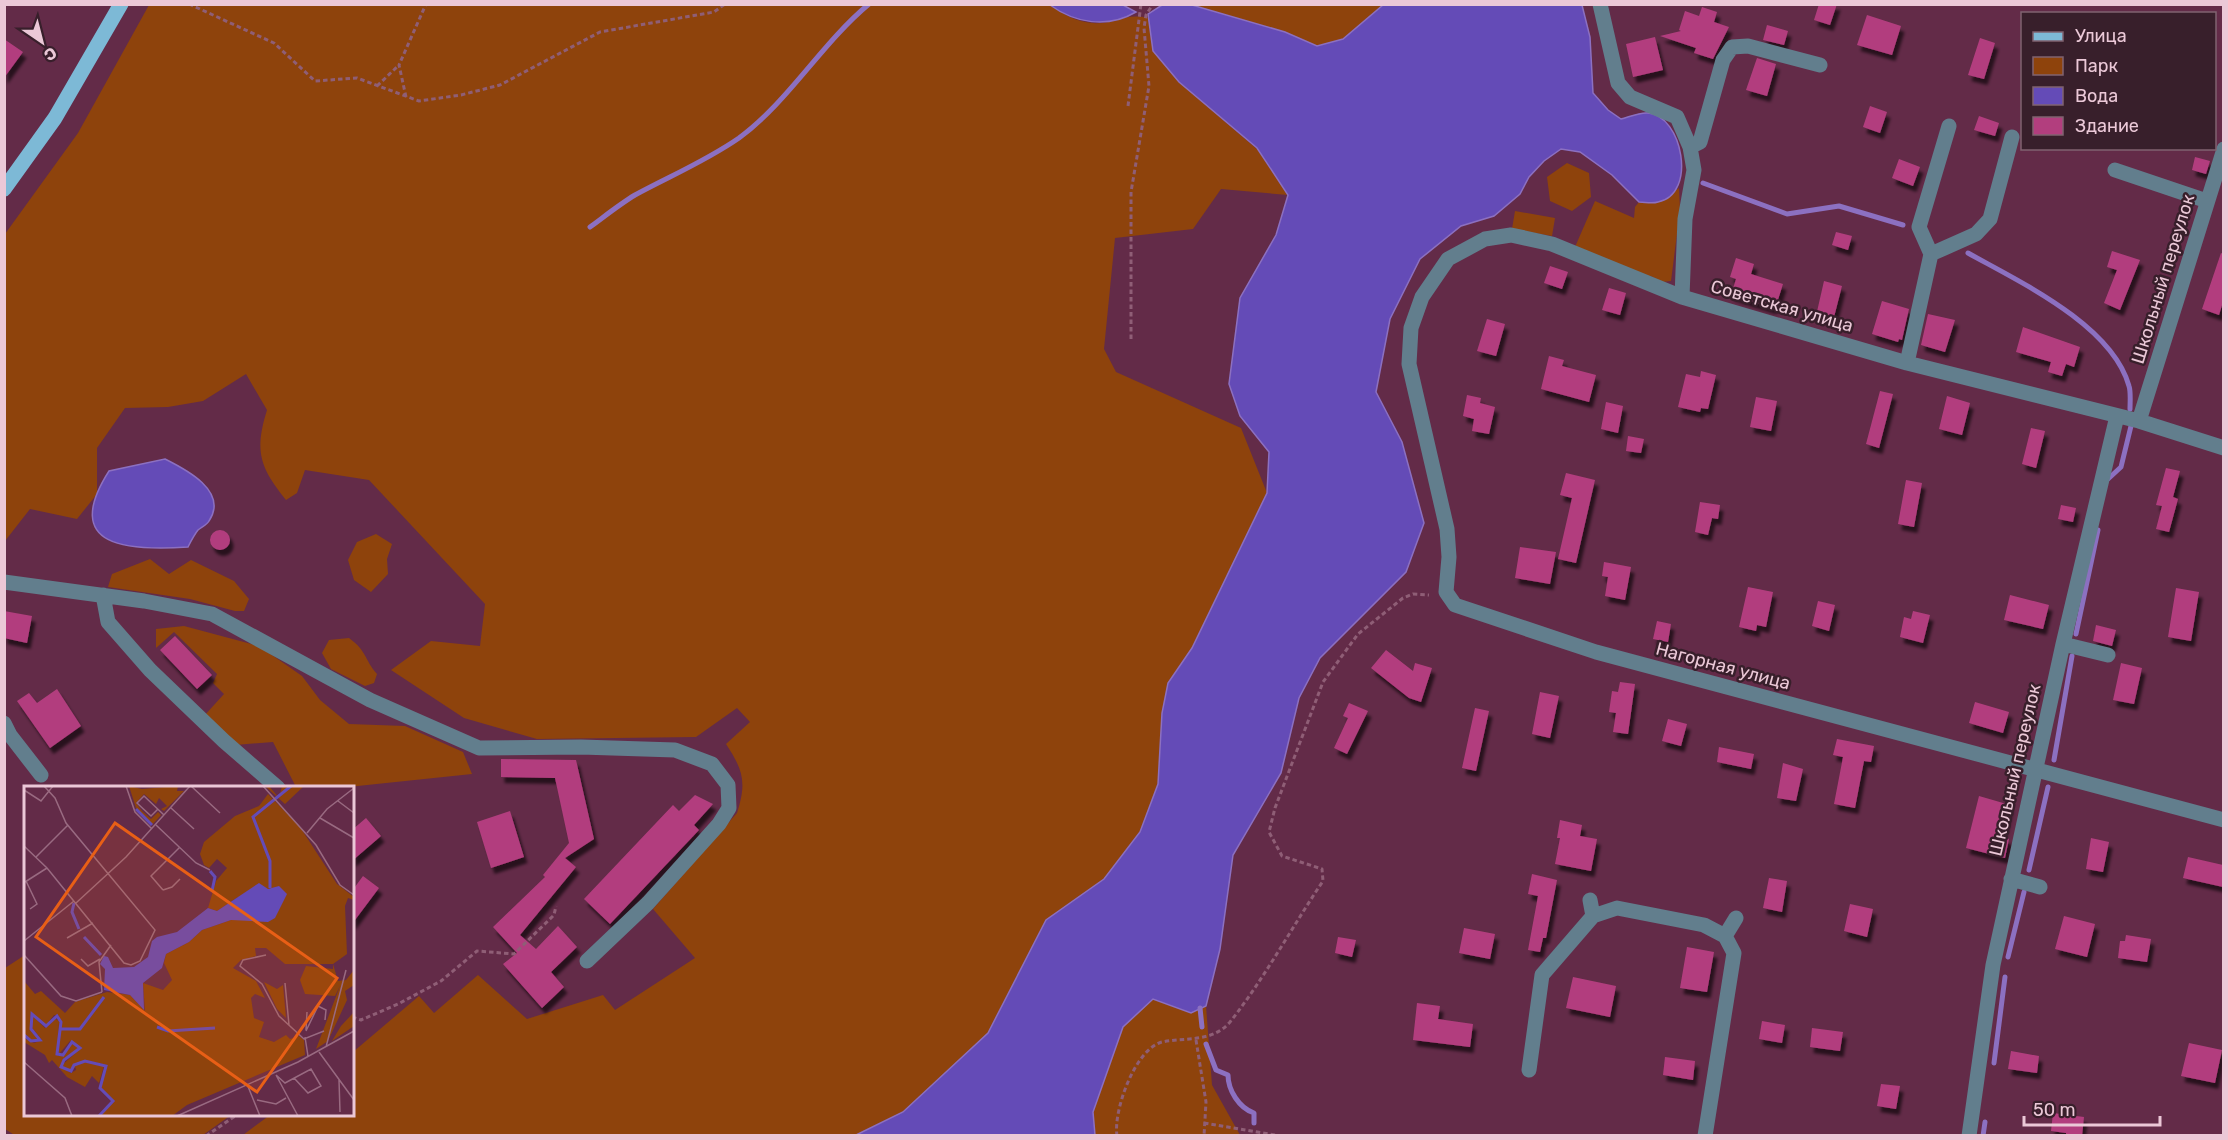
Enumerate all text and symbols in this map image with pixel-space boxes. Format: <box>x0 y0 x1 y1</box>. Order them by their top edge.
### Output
north arrow <box>12 12 72 72</box>
legend <box>2021 12 2216 150</box>
text: Улица <box>2075 25 2127 47</box>
text: С <box>40 43 60 65</box>
text: Парк <box>2075 55 2119 77</box>
text: Вода <box>2075 85 2118 107</box>
text: Здание <box>2075 115 2139 137</box>
street label: Школьный переулок <box>2127 191 2199 366</box>
street label: Советская улица <box>1708 275 1856 337</box>
street label: Нагорная улица <box>1653 637 1793 695</box>
street label: Школьный переулок <box>1984 681 2046 858</box>
inset map <box>24 786 354 1116</box>
scale bar <box>2024 1089 2160 1127</box>
text: 50 m <box>2033 1099 2076 1121</box>

